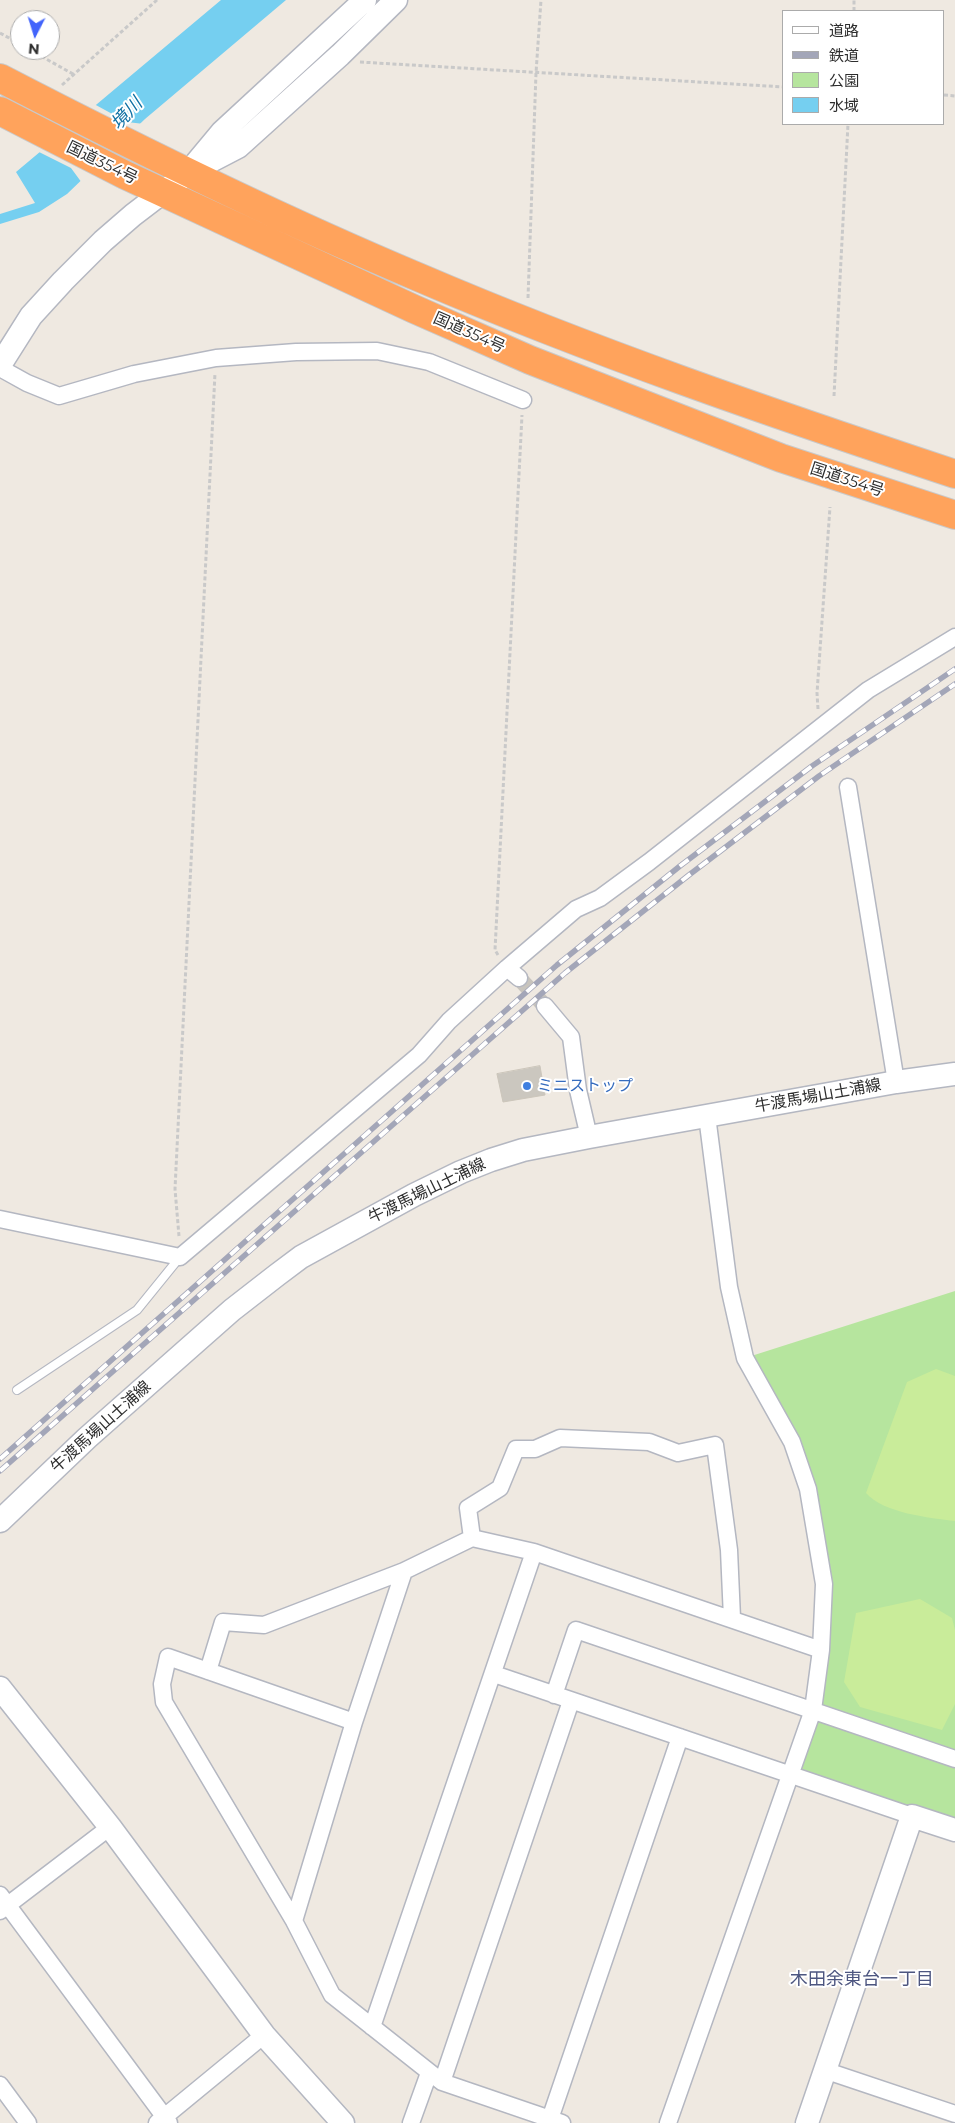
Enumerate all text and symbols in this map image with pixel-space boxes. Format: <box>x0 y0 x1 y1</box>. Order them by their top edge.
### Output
north arrow <box>10 10 60 60</box>
legend <box>782 10 945 125</box>
text: 道路 <box>829 21 859 40</box>
text: N <box>27 39 40 58</box>
text: 鉄道 <box>829 46 859 65</box>
text: 公園 <box>829 71 859 90</box>
water label: 境川 <box>107 93 147 135</box>
text: 水域 <box>829 96 859 115</box>
street label: 国道354号 <box>63 138 141 188</box>
street label: 国道354号 <box>430 309 508 357</box>
street label: 国道354号 <box>808 459 886 501</box>
street label: 牛渡馬場山土浦線 <box>753 1075 883 1117</box>
place label: ミニストップ <box>537 1076 633 1096</box>
marker: ミニストップ <box>521 1080 533 1092</box>
street label: 牛渡馬場山土浦線 <box>365 1154 489 1228</box>
street label: 牛渡馬場山土浦線 <box>47 1377 155 1477</box>
district label: 木田余東台一丁目 <box>790 1969 934 1991</box>

